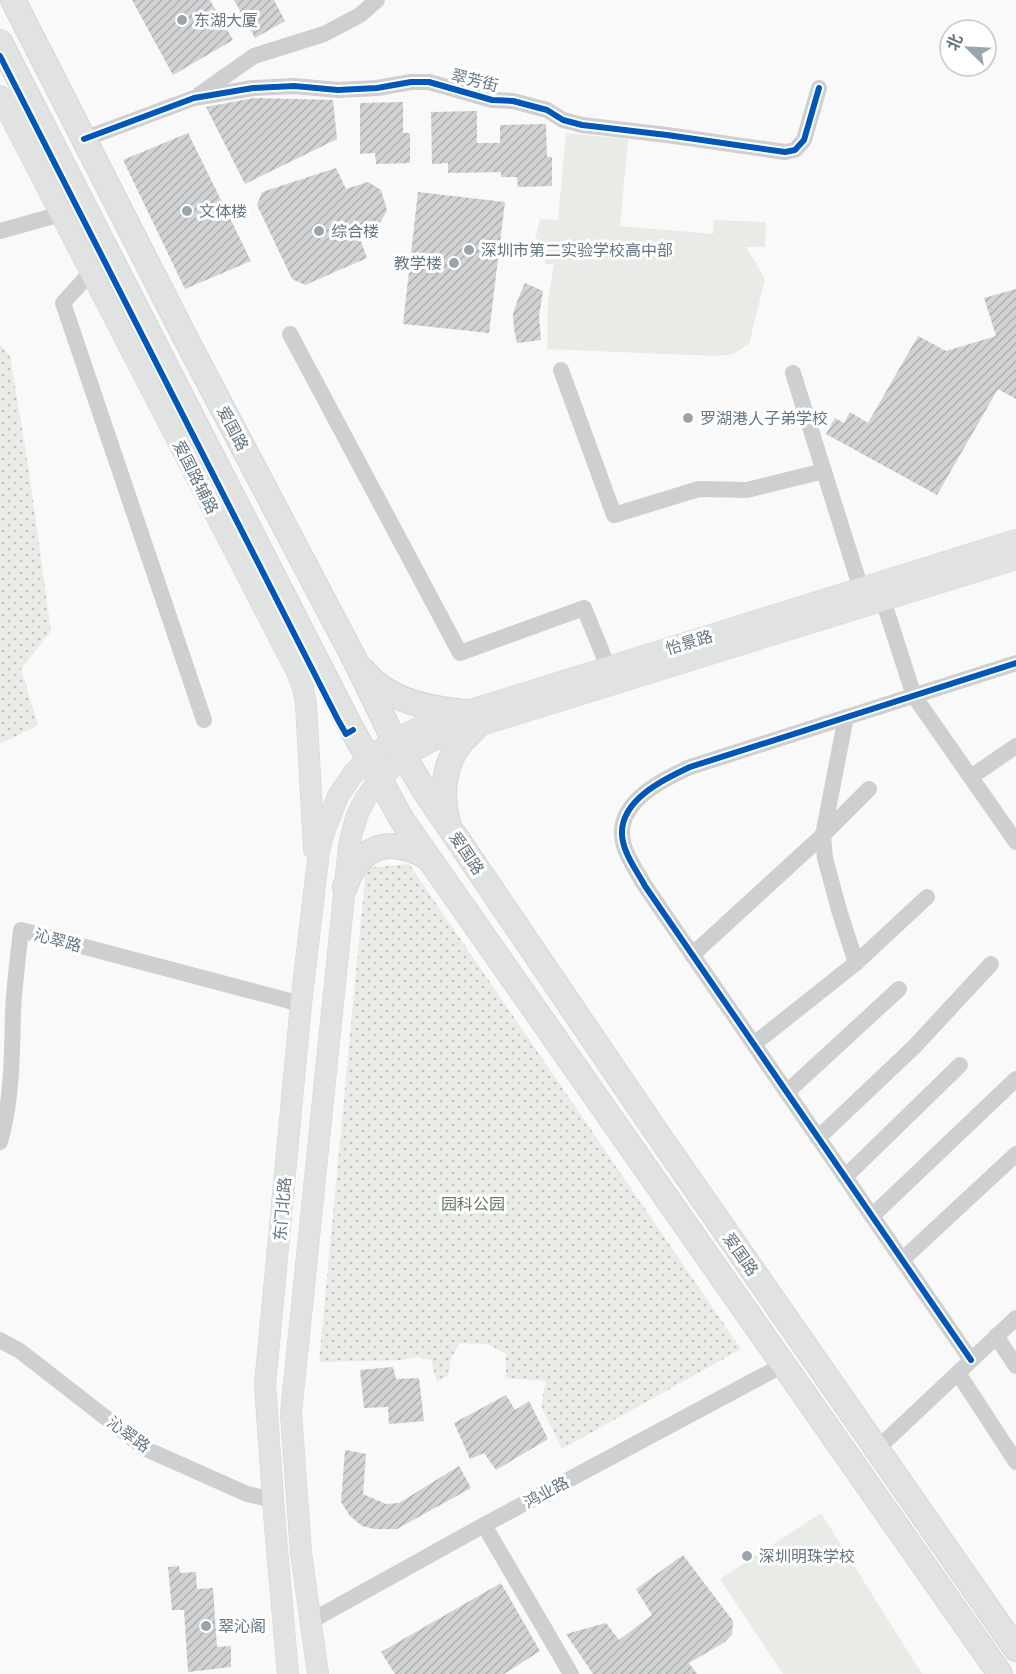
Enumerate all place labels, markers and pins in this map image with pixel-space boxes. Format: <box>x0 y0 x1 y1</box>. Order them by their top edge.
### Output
place label: 东湖大厦 <box>194 10 258 30</box>
marker: 东湖大厦 <box>175 13 189 27</box>
place label: 文体楼 <box>199 201 247 221</box>
marker: 文体楼 <box>180 204 194 218</box>
place label: 综合楼 <box>331 221 379 241</box>
marker: 综合楼 <box>312 224 326 238</box>
place label: 深圳市第二实验学校高中部 <box>481 240 673 260</box>
marker: 深圳市第二实验学校高中部 <box>462 243 476 257</box>
place label: 教学楼 <box>394 253 442 273</box>
marker: 教学楼 <box>447 256 461 270</box>
place label: 罗湖港人子弟学校 <box>700 408 828 428</box>
marker: 罗湖港人子弟学校 <box>681 411 695 425</box>
place label: 深圳明珠学校 <box>759 1546 855 1566</box>
marker: 深圳明珠学校 <box>740 1549 754 1563</box>
place label: 翠沁阁 <box>218 1616 266 1636</box>
marker: 翠沁阁 <box>199 1619 213 1633</box>

